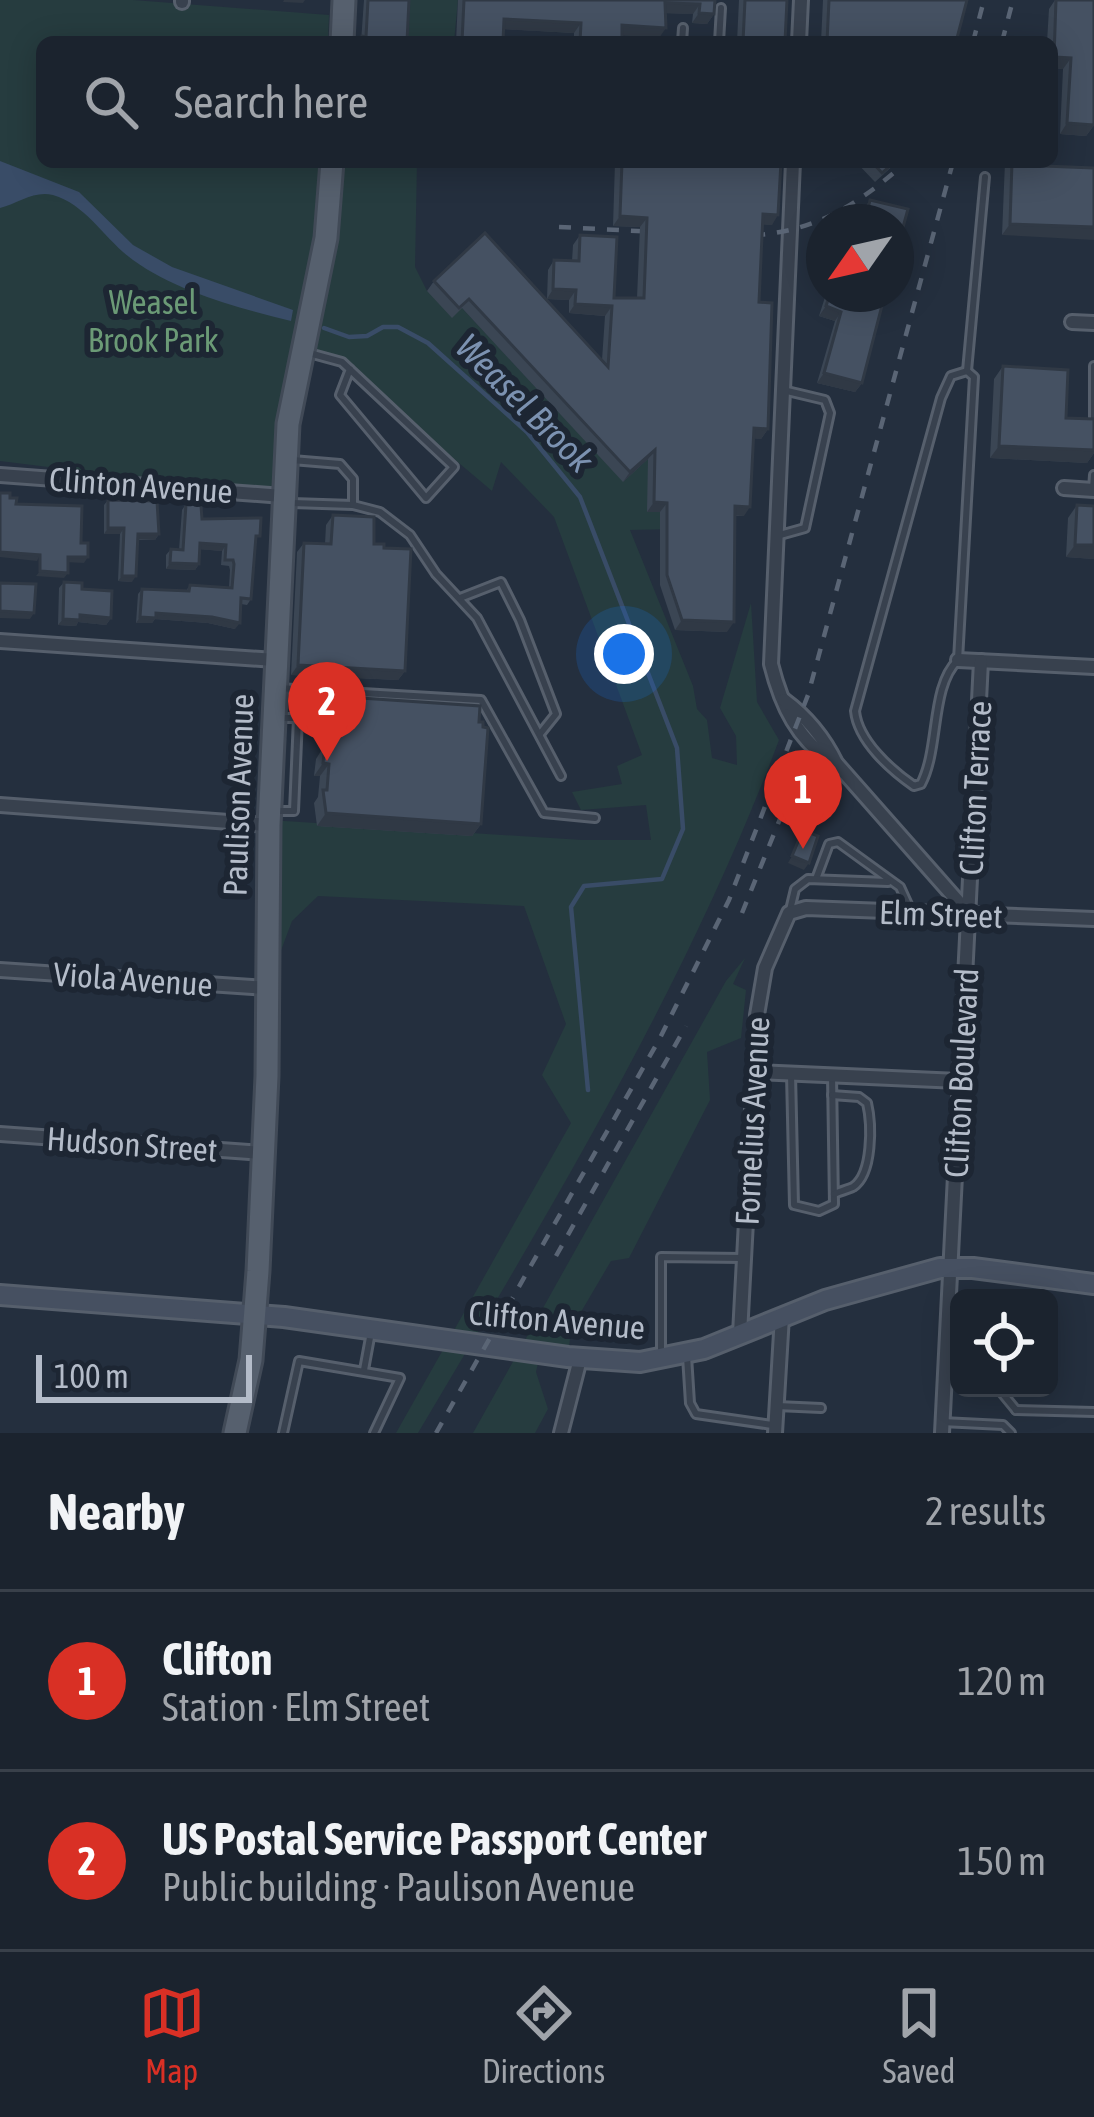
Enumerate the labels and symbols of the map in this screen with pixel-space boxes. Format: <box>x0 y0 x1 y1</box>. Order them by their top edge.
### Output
north arrow <box>806 204 914 312</box>
park label: Weasel Brook Park <box>88 283 218 359</box>
water label: Weasel Brook <box>447 325 603 481</box>
street label: Clinton Avenue <box>48 460 234 510</box>
your location <box>594 624 654 684</box>
pin: 2 <box>288 662 366 761</box>
street label: Paulison Avenue <box>215 693 261 897</box>
street label: Clifton Terrace <box>951 700 999 876</box>
pin: 1 <box>764 750 842 849</box>
street label: Elm Street <box>879 893 1003 935</box>
street label: Viola Avenue <box>52 954 214 1004</box>
street label: Clifton Boulevard <box>937 967 985 1179</box>
street label: Fornelius Avenue <box>728 1016 776 1226</box>
street label: Hudson Street <box>45 1119 219 1169</box>
street label: Clifton Avenue <box>467 1293 647 1347</box>
scale bar <box>36 1349 252 1402</box>

